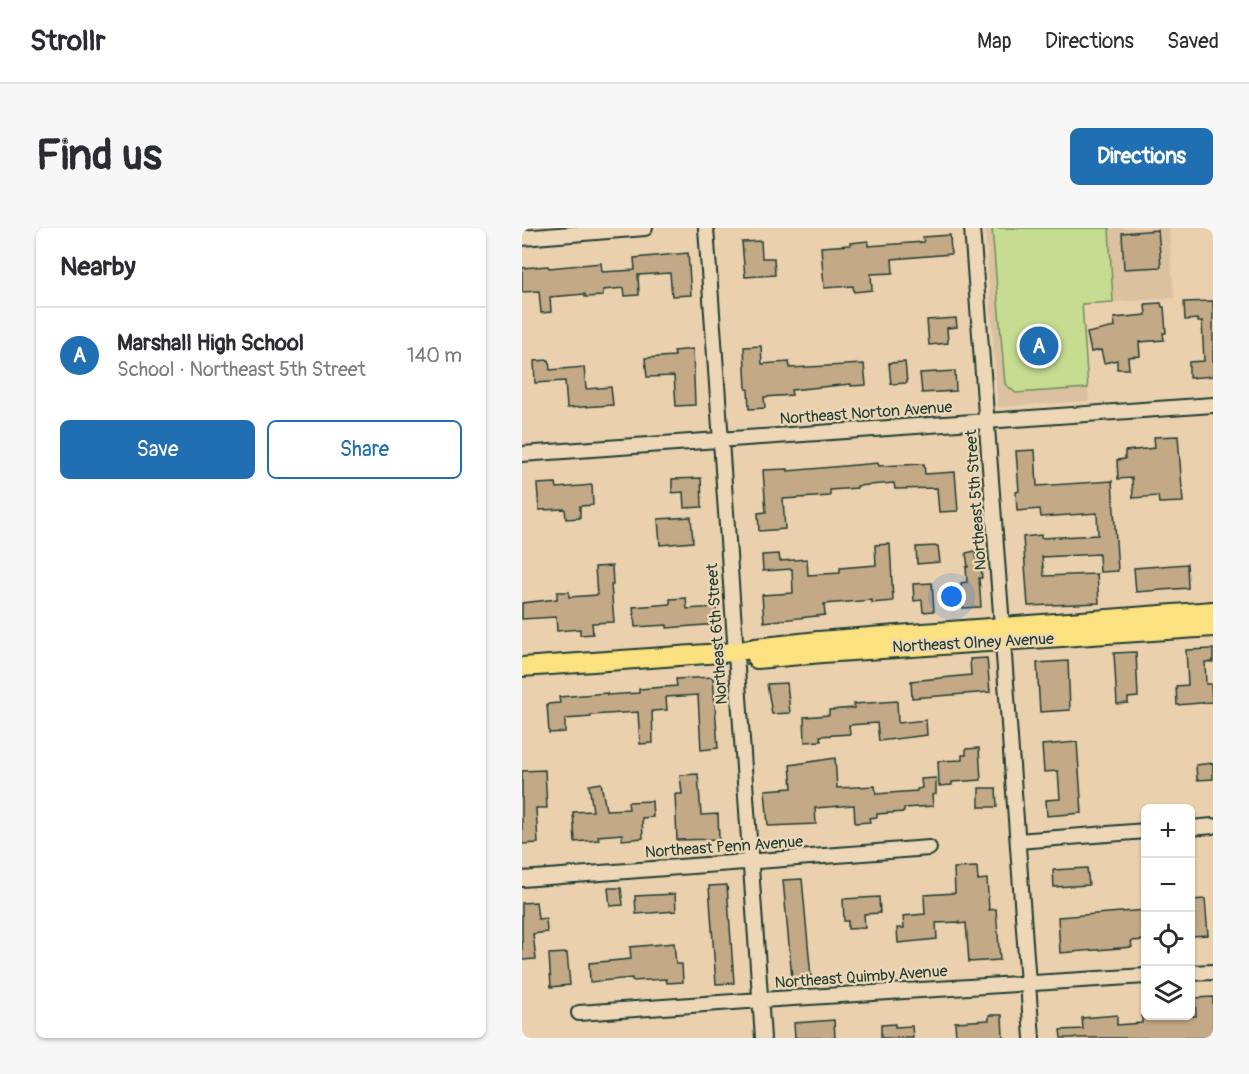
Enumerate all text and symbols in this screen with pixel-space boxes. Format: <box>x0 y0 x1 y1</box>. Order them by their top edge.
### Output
text: Strollr <box>30 24 105 59</box>
text: Map <box>977 28 1012 55</box>
text: Directions <box>1045 28 1134 55</box>
text: Saved <box>1167 28 1219 55</box>
button: Directions <box>1070 128 1213 185</box>
text: Find us <box>36 130 162 182</box>
text: Nearby <box>60 251 136 283</box>
pin: A <box>1020 324 1058 368</box>
text: Marshall High School <box>117 329 304 357</box>
text: A <box>73 343 86 368</box>
text: 140 m <box>407 343 462 368</box>
text: School · Northeast 5th Street <box>117 357 366 382</box>
street label: Northeast Norton Avenue <box>779 397 953 429</box>
button: Save <box>60 420 255 479</box>
button: Share <box>267 420 462 479</box>
street label: Northeast 5th Street <box>961 428 991 571</box>
street label: Northeast 6th Street <box>702 562 732 705</box>
your location <box>937 582 966 611</box>
street label: Northeast Olney Avenue <box>892 629 1054 657</box>
map controls <box>1141 804 1195 1020</box>
button: + <box>1141 804 1195 858</box>
street label: Northeast Penn Avenue <box>644 831 804 863</box>
button: − <box>1141 858 1195 912</box>
button: locate <box>1141 912 1195 966</box>
street label: Northeast Quimby Avenue <box>774 961 948 993</box>
button: layers <box>1141 966 1195 1020</box>

